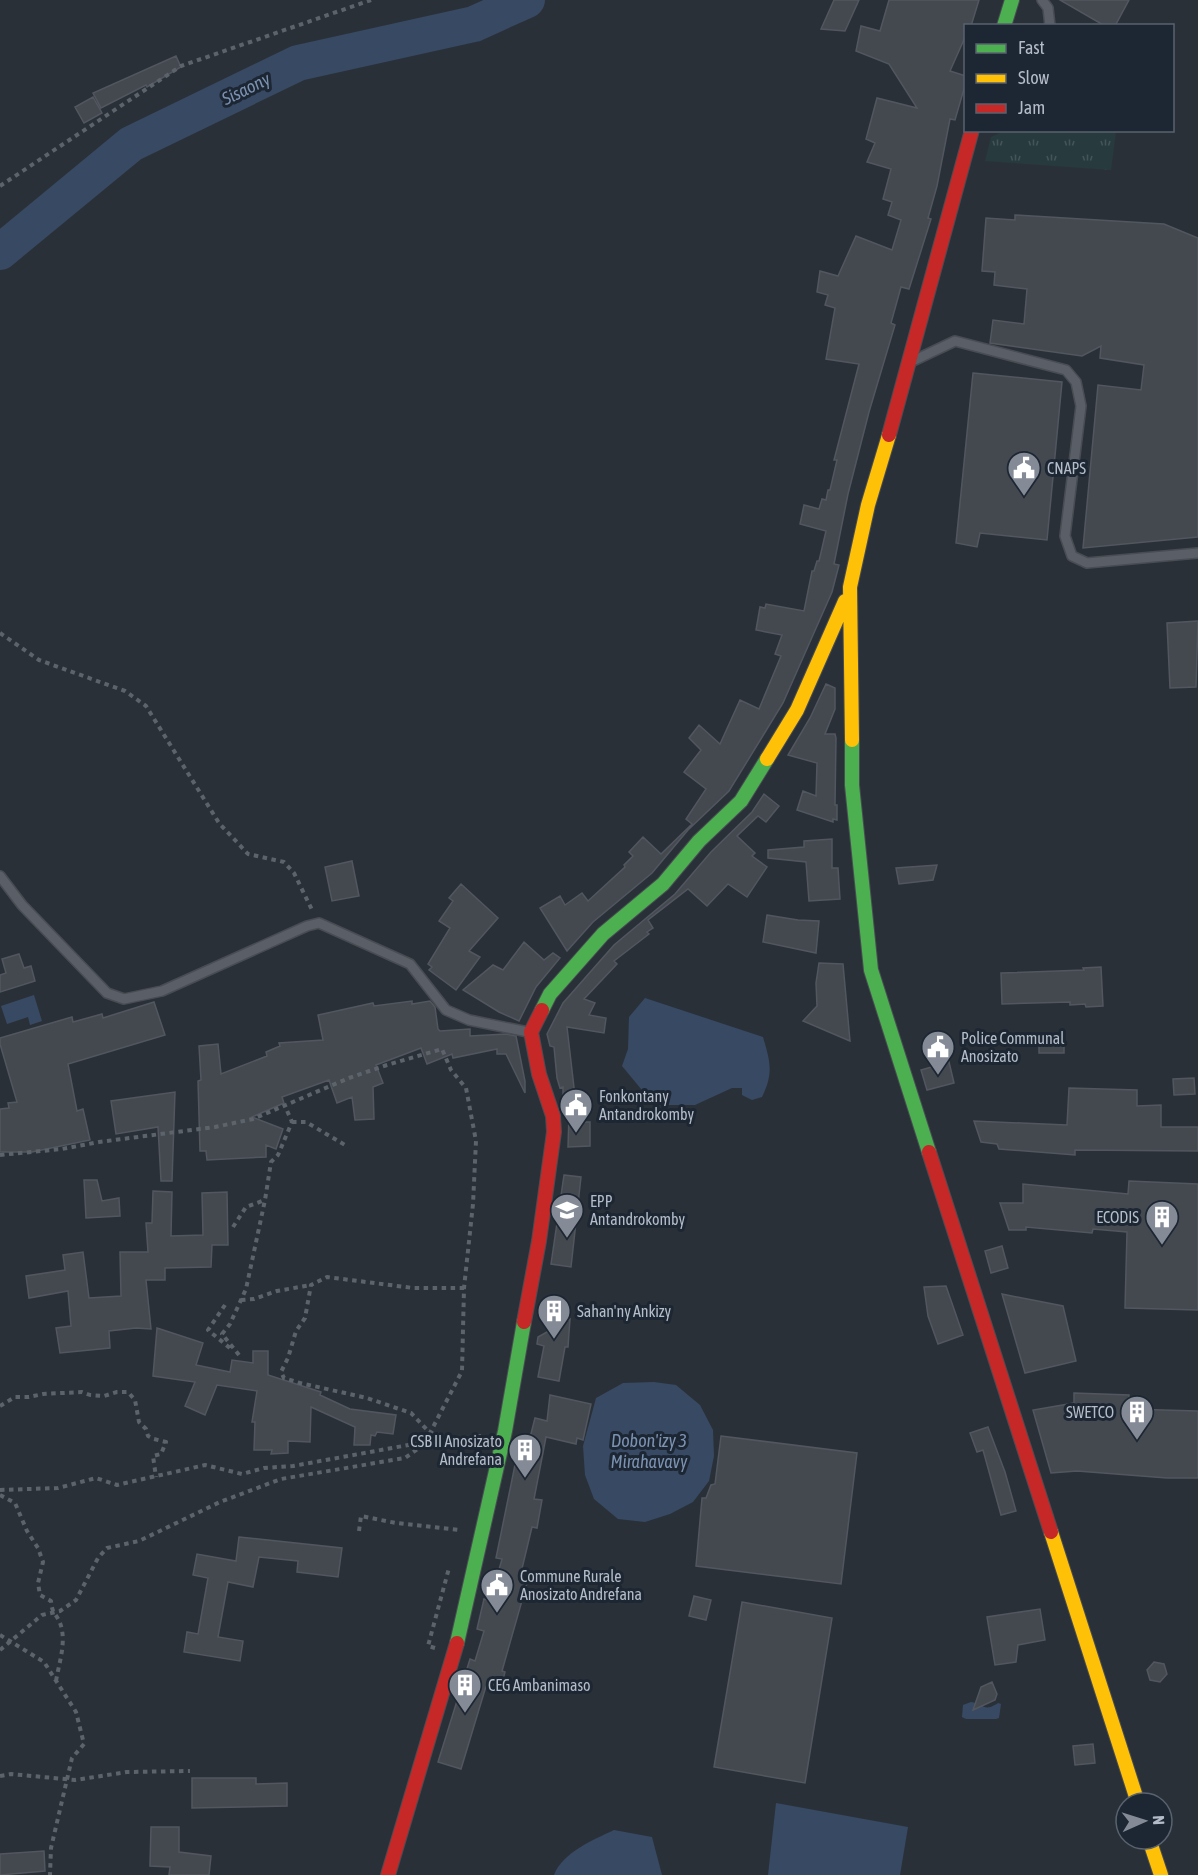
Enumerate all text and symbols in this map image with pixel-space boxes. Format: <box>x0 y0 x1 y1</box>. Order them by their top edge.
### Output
legend <box>964 24 1174 132</box>
text: Fast <box>1018 37 1045 58</box>
text: Slow <box>1018 67 1049 88</box>
water label: Sisaony <box>217 68 274 110</box>
text: Jam <box>1018 97 1045 118</box>
public building icon: CNAPS <box>1006 450 1042 497</box>
place label: CNAPS <box>1047 459 1086 477</box>
public building icon: Police Communal Anosizato <box>920 1029 956 1076</box>
place label: Police Communal Anosizato <box>961 1029 1065 1065</box>
public building icon: Fonkontany Antandrokomby <box>558 1087 594 1134</box>
place label: Fonkontany Antandrokomby <box>599 1087 694 1124</box>
school or university icon: EPP Antandrokomby <box>549 1192 585 1239</box>
place label: EPP Antandrokomby <box>590 1192 685 1229</box>
building icon: ECODIS <box>1144 1199 1180 1246</box>
place label: ECODIS <box>1096 1208 1139 1226</box>
building icon: Sahan'ny Ankizy <box>536 1293 572 1340</box>
place label: Sahan'ny Ankizy <box>577 1302 672 1321</box>
building icon: SWETCO <box>1119 1394 1155 1441</box>
place label: SWETCO <box>1066 1403 1114 1421</box>
water label: Dobon'izy 3 Mirahavavy <box>611 1430 688 1472</box>
place label: CSB II Anosizato Andrefana <box>410 1432 502 1468</box>
building icon: CSB II Anosizato Andrefana <box>507 1432 543 1479</box>
public building icon: Commune Rurale Anosizato Andrefana <box>479 1567 515 1614</box>
place label: Commune Rurale Anosizato Andrefana <box>520 1567 642 1603</box>
building icon: CEG Ambanimaso <box>447 1667 483 1714</box>
place label: CEG Ambanimaso <box>488 1676 591 1694</box>
north arrow <box>1114 1791 1174 1851</box>
text: N <box>1150 1815 1168 1825</box>

